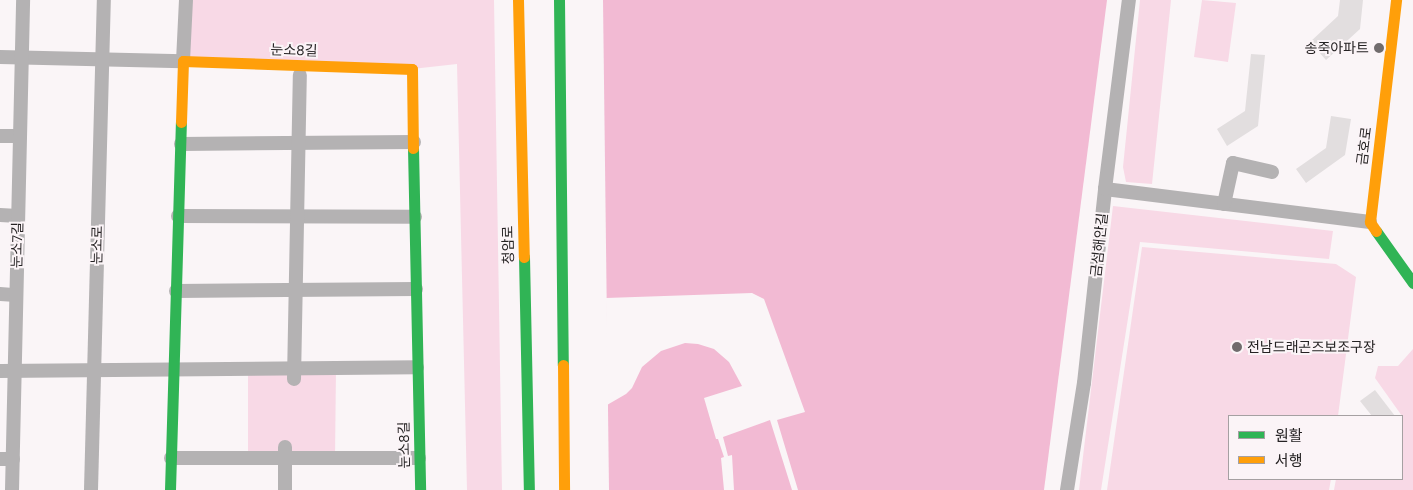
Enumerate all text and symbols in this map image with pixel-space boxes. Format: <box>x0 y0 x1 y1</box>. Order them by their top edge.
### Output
place label: 송죽아파트 <box>1305 40 1369 56</box>
street label: 눈소8길 <box>270 41 318 59</box>
marker: 송죽아파트 <box>1373 42 1385 54</box>
street label: 금호로 <box>1353 126 1375 166</box>
street label: 금섬해안길 <box>1087 212 1111 278</box>
street label: 눈소7길 <box>8 222 26 268</box>
street label: 눈소로 <box>88 226 106 264</box>
street label: 청암로 <box>499 226 517 264</box>
place label: 전남드래곤즈보조구장 <box>1247 339 1376 355</box>
marker: 전남드래곤즈보조구장 <box>1231 341 1243 353</box>
legend <box>1228 415 1403 480</box>
street label: 눈소8길 <box>395 421 413 469</box>
text: 원활 <box>1275 426 1303 446</box>
text: 서행 <box>1275 451 1303 471</box>

